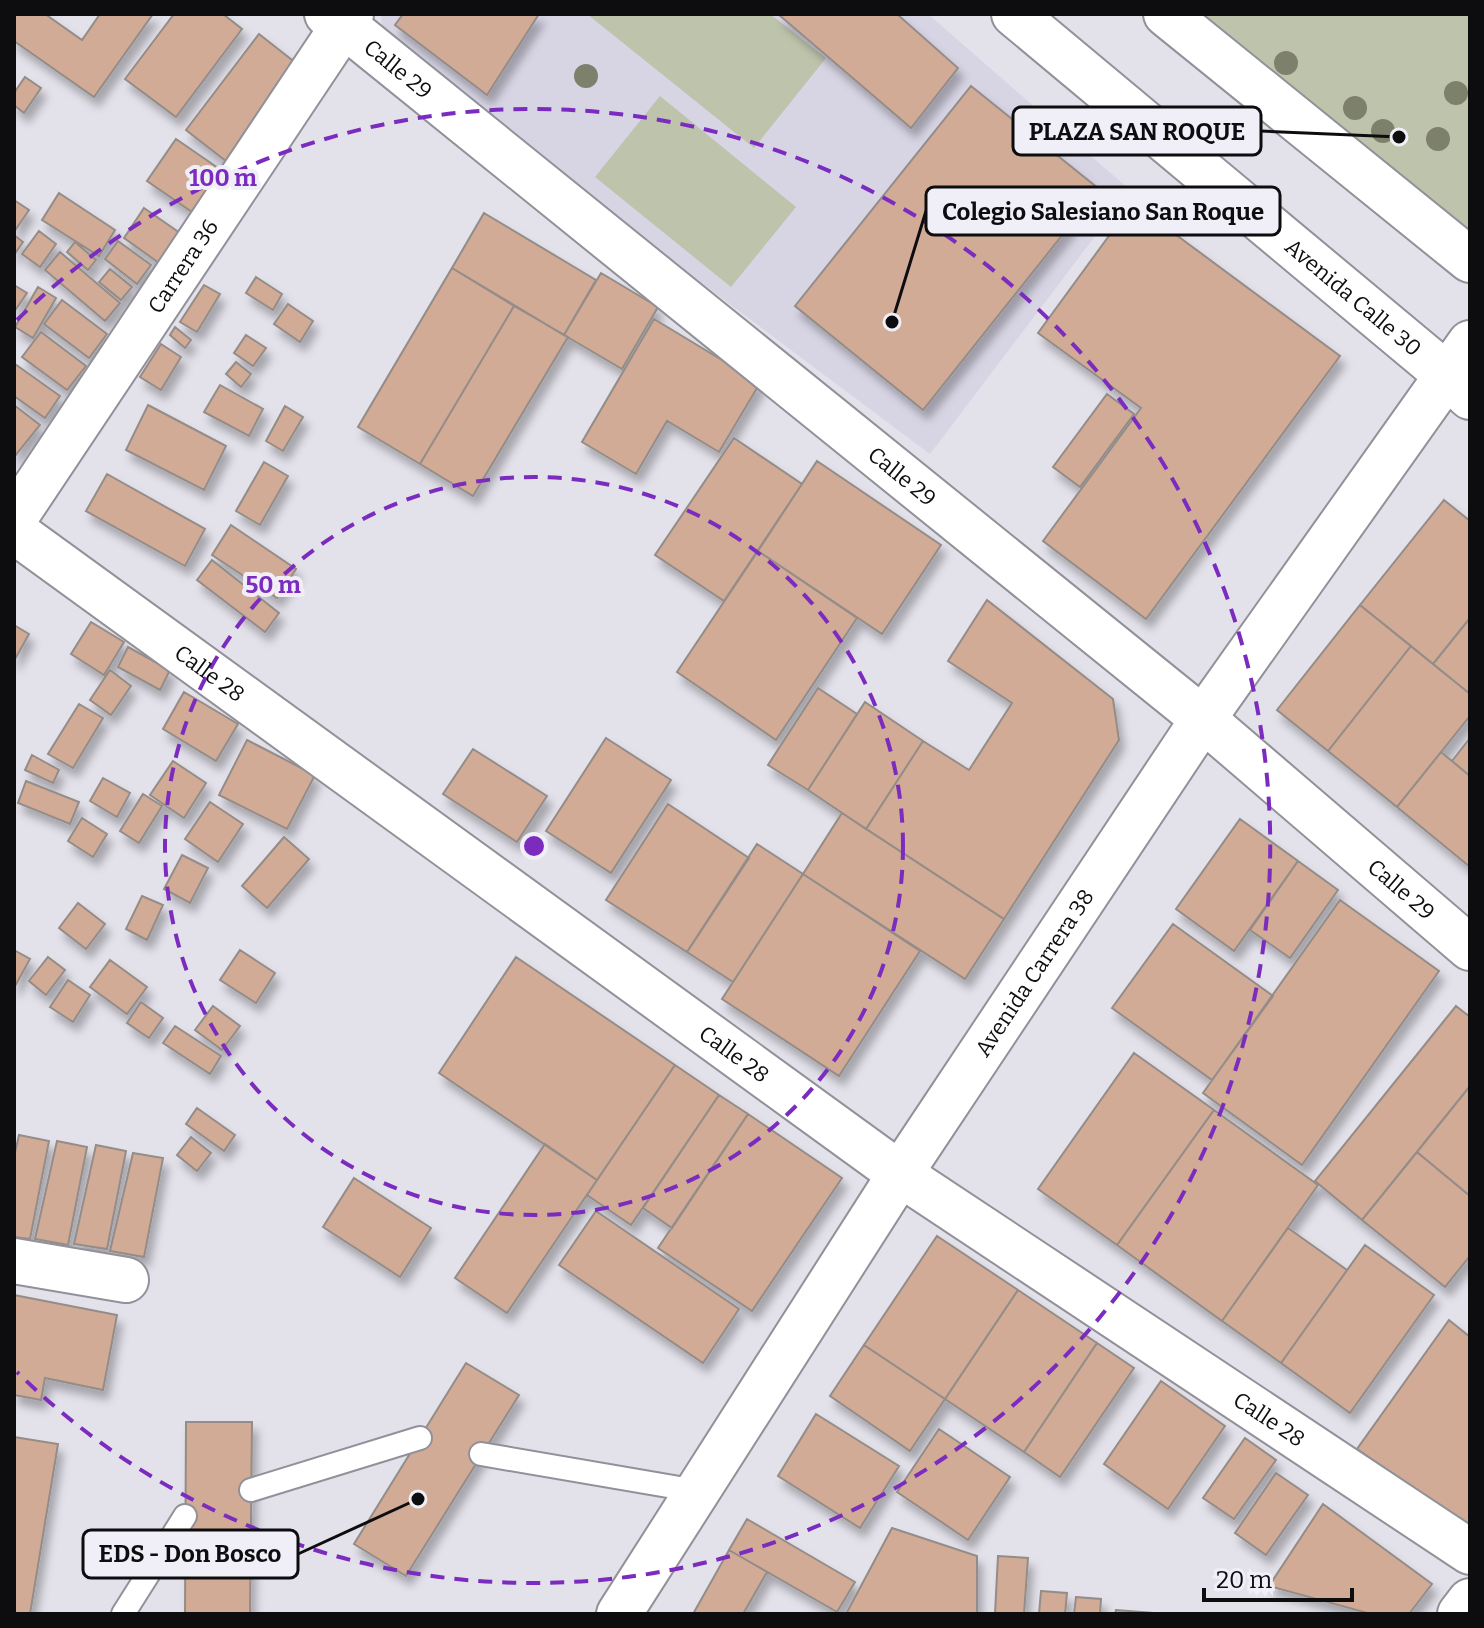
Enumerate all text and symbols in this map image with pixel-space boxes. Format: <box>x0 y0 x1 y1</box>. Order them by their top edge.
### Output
street label: Calle 29 <box>359 33 438 104</box>
callout: PLAZA SAN ROQUE <box>1013 107 1261 155</box>
text: PLAZA SAN ROQUE <box>1029 118 1245 146</box>
text: 100 m <box>189 164 257 192</box>
callout: Colegio Salesiano San Roque <box>926 187 1280 235</box>
text: Colegio Salesiano San Roque <box>942 198 1264 226</box>
street label: Carrera 36 <box>142 214 224 318</box>
street label: Avenida Calle 30 <box>1280 233 1427 362</box>
street label: Calle 29 <box>863 440 942 512</box>
text: 50 m <box>245 571 301 599</box>
street label: Calle 28 <box>169 639 250 708</box>
centre of rings <box>520 832 548 860</box>
street label: Calle 29 <box>1362 853 1441 925</box>
street label: Avenida Carrera 38 <box>969 884 1099 1061</box>
street label: Calle 28 <box>694 1019 775 1088</box>
street label: Calle 28 <box>1229 1386 1310 1452</box>
callout: EDS - Don Bosco <box>83 1530 298 1578</box>
text: EDS - Don Bosco <box>99 1540 282 1568</box>
scale bar <box>1204 1552 1352 1602</box>
text: 20 m <box>1216 1566 1272 1594</box>

